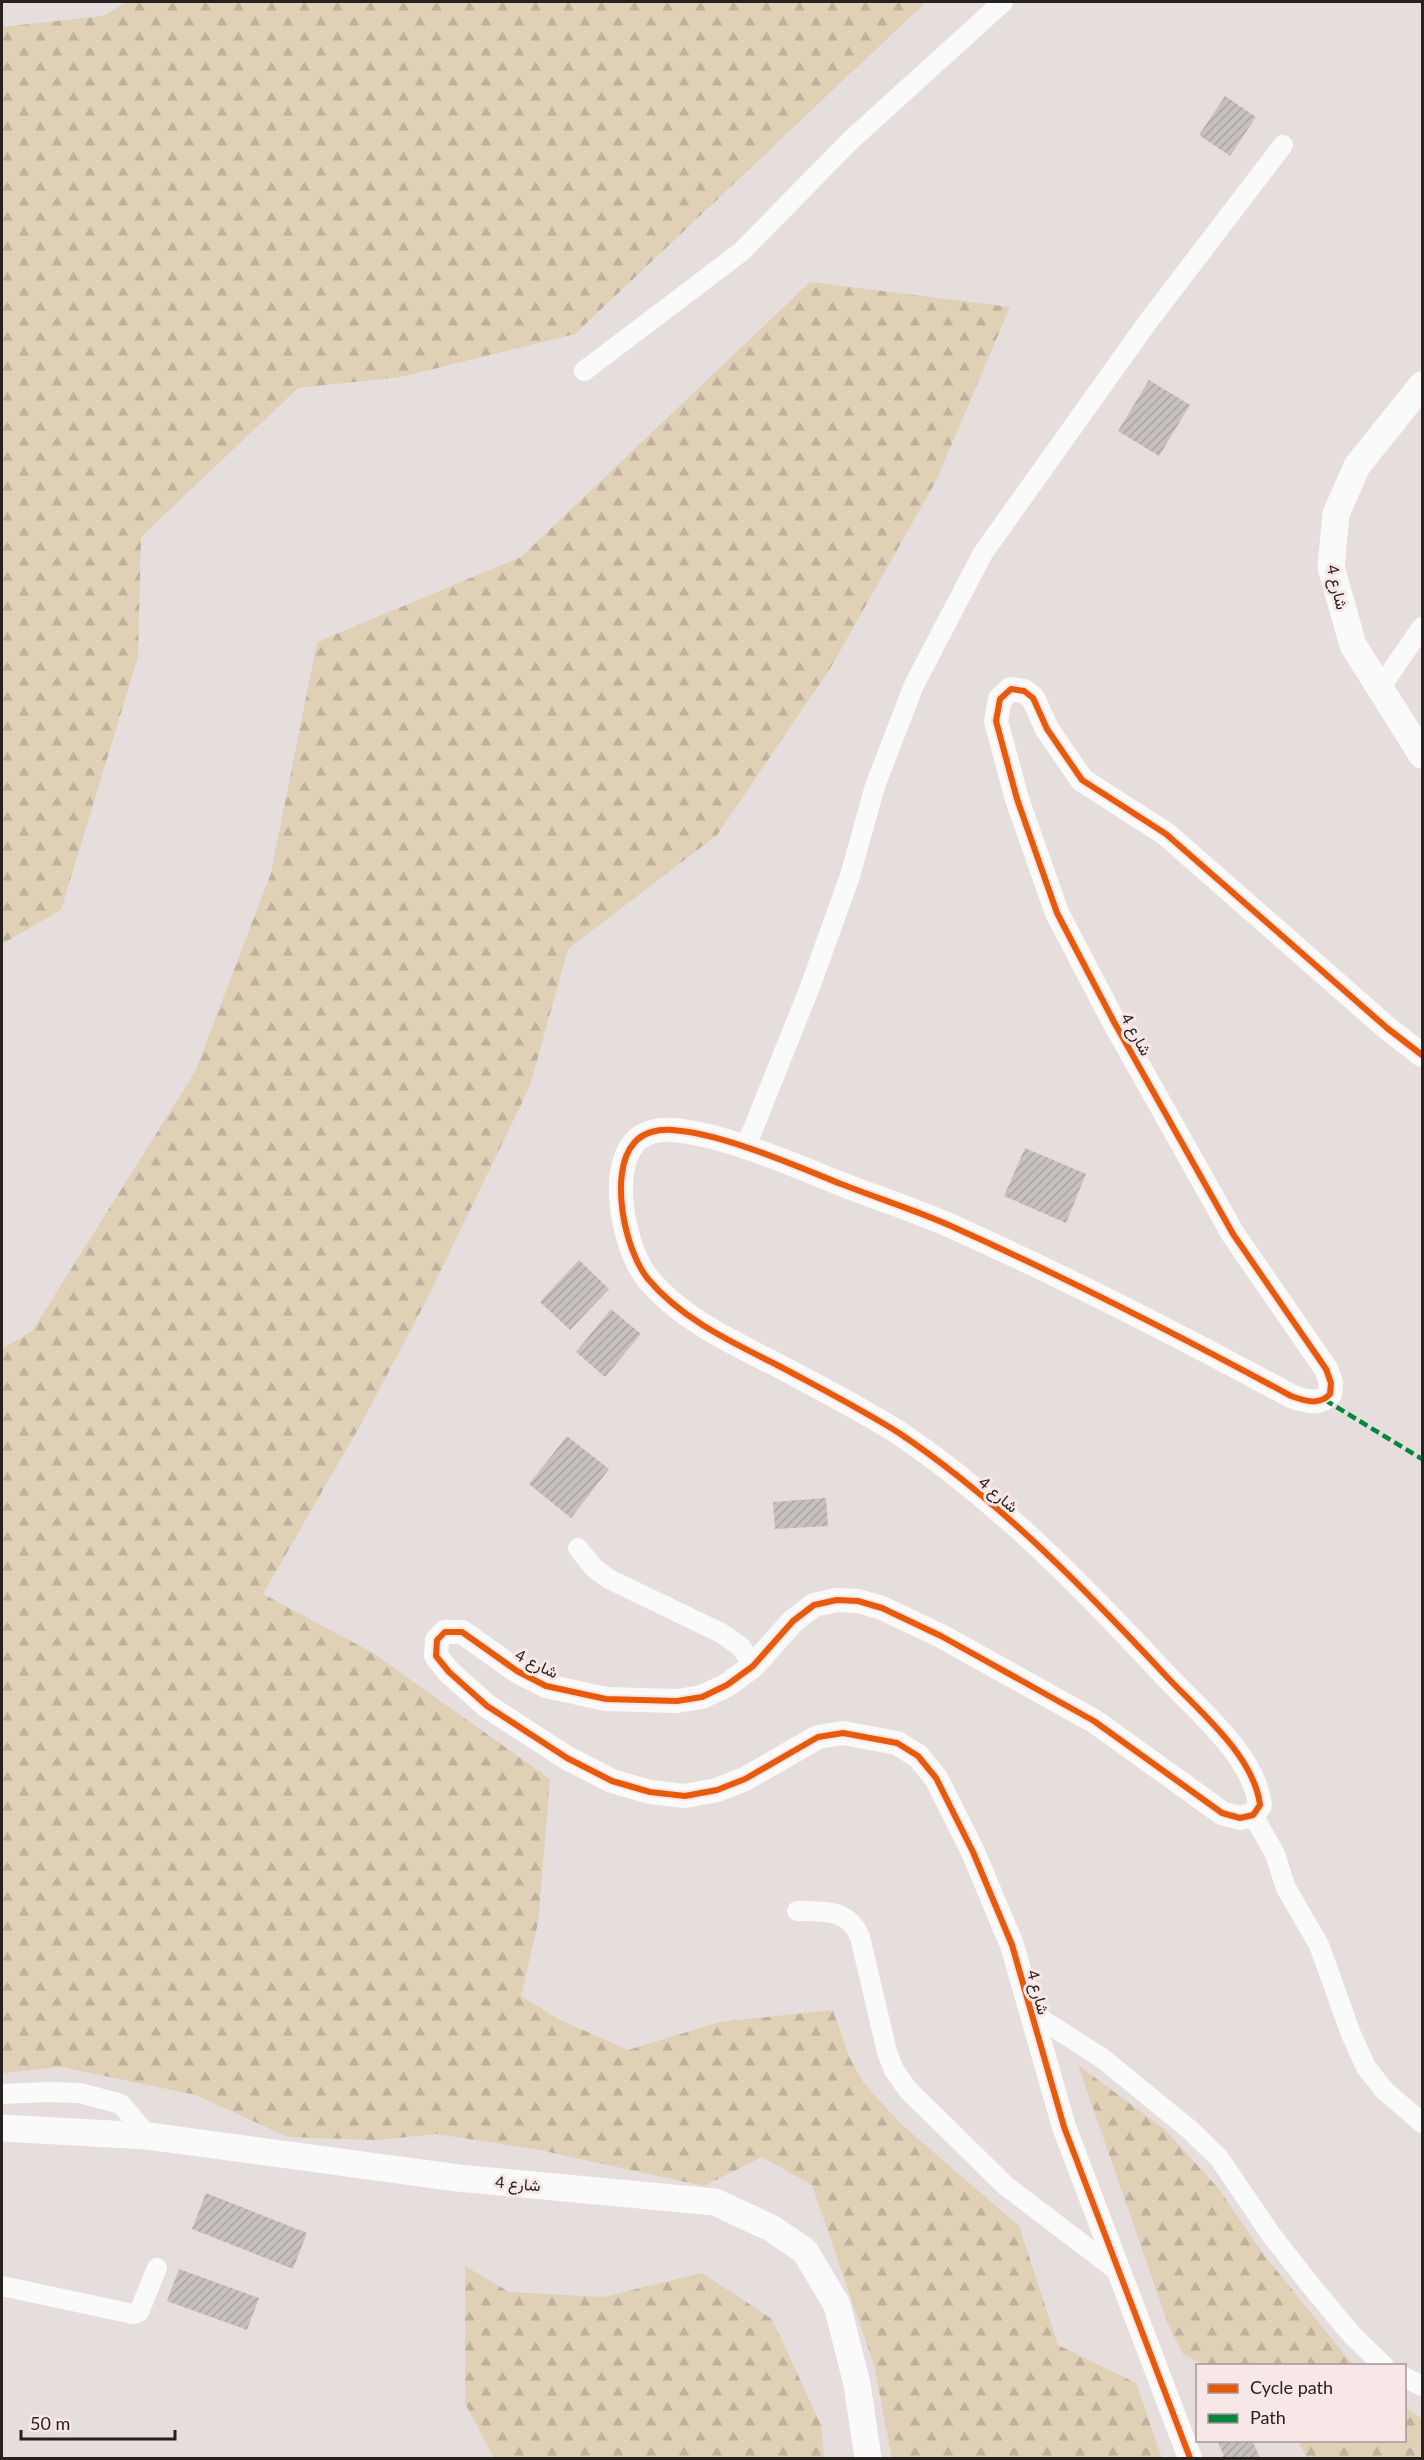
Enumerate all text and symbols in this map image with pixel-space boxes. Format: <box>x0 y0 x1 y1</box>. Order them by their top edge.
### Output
street label: شارع 4 <box>1321 563 1352 612</box>
street label: شارع 4 <box>1115 1009 1156 1060</box>
street label: شارع 4 <box>974 1472 1023 1518</box>
street label: شارع 4 <box>511 1644 562 1684</box>
street label: شارع 4 <box>1021 1968 1054 2017</box>
street label: شارع 4 <box>494 2172 542 2197</box>
legend <box>1196 2364 1406 2442</box>
text: Cycle path <box>1250 2376 1333 2398</box>
scale bar <box>21 2403 176 2441</box>
text: Path <box>1250 2406 1286 2428</box>
text: 50 m <box>30 2412 70 2434</box>

